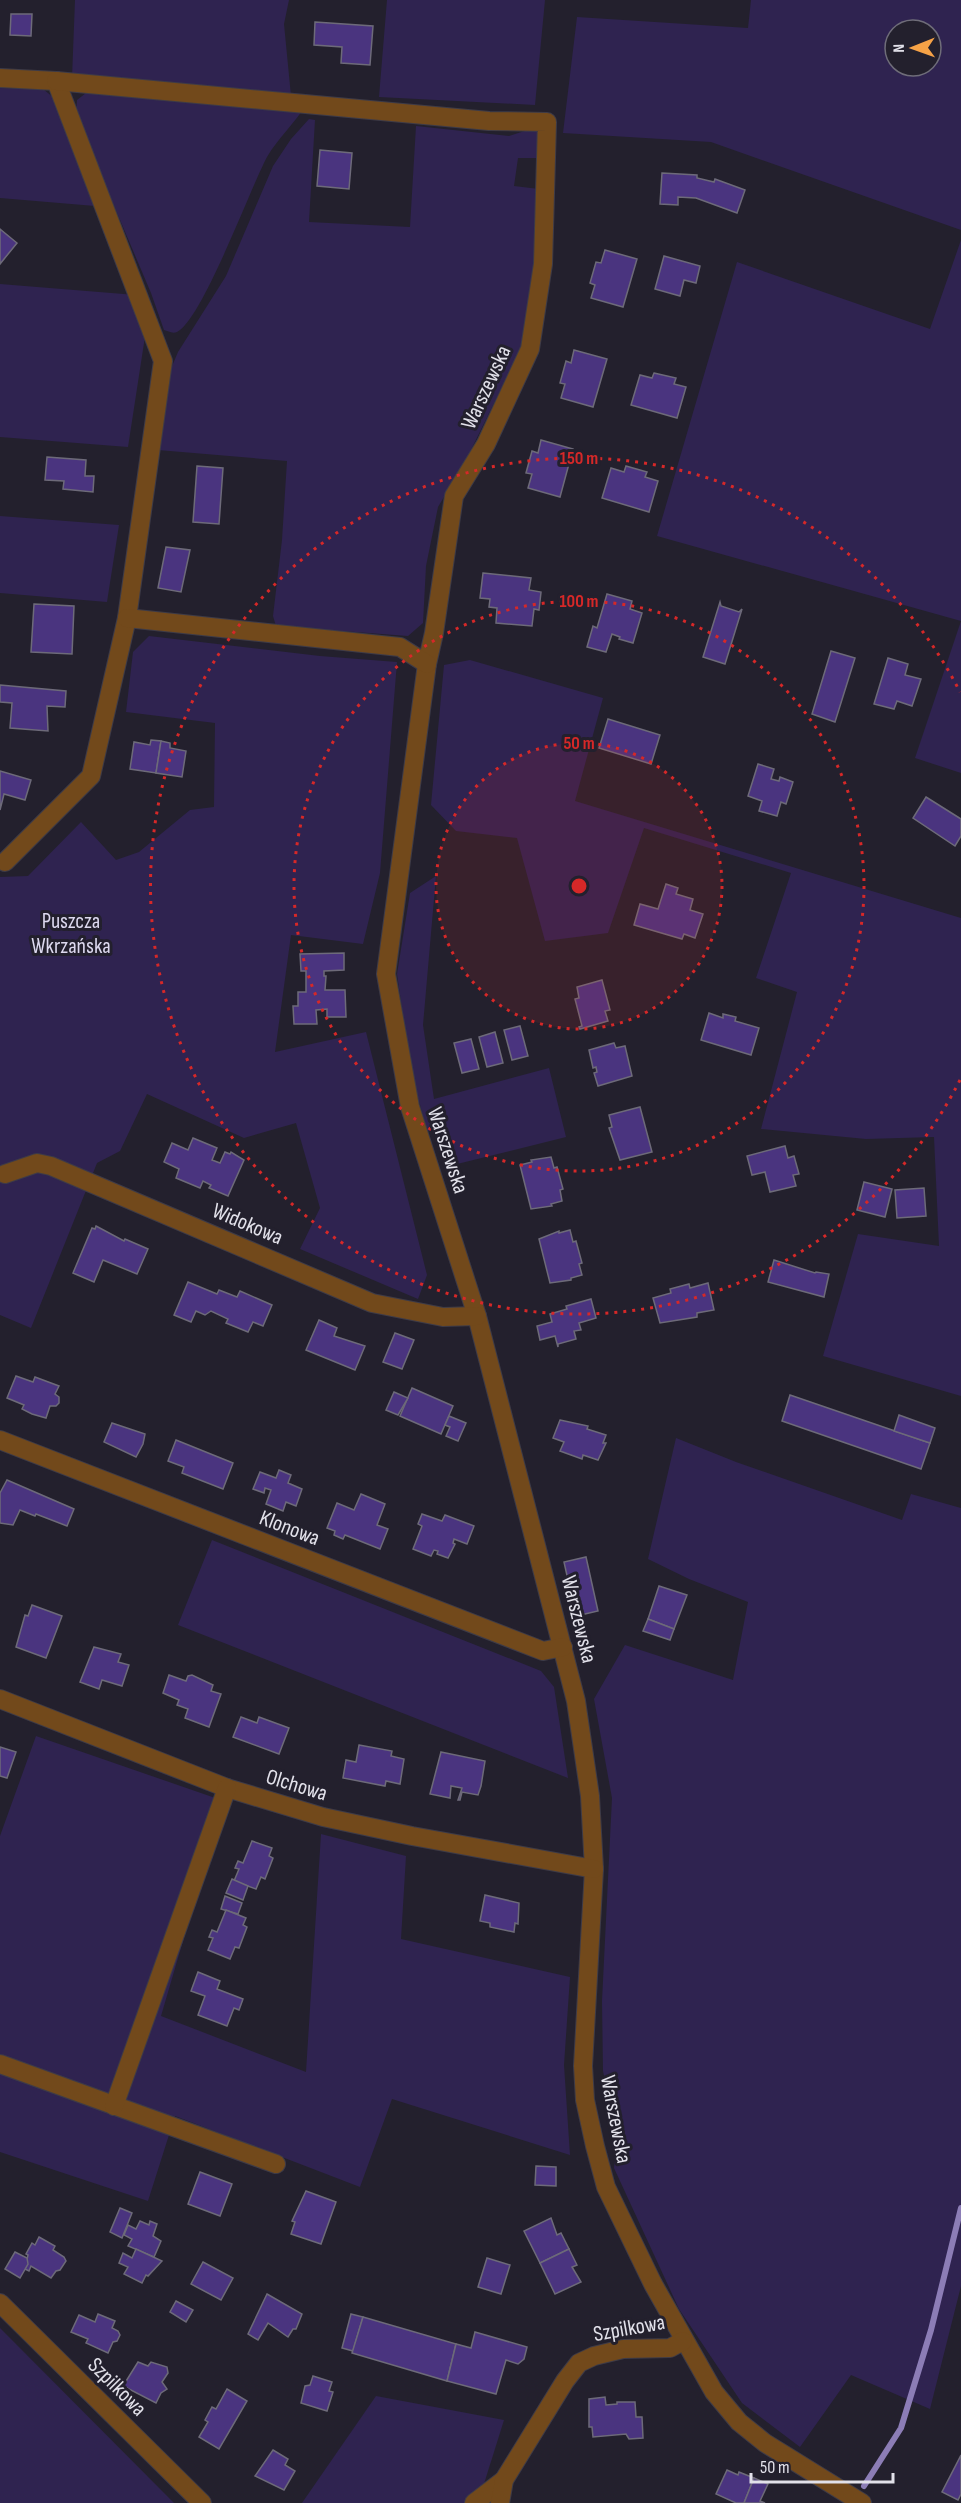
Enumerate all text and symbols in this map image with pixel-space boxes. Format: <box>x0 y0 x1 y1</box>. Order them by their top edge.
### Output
north arrow <box>883 18 943 78</box>
text: N <box>890 44 909 53</box>
street label: Warszewska <box>455 341 517 434</box>
text: 150 m <box>560 448 598 469</box>
text: 100 m <box>560 591 599 612</box>
text: 50 m <box>563 733 595 754</box>
centre of rings <box>569 876 589 896</box>
park label: Puszcza Wkrzańska <box>31 908 111 960</box>
street label: Warszewska <box>421 1104 474 1197</box>
street label: Widokowa <box>208 1197 287 1251</box>
street label: Klonowa <box>256 1505 323 1552</box>
street label: Warszewska <box>555 1573 602 1666</box>
street label: Olchowa <box>263 1763 331 1808</box>
street label: Warszewska <box>594 2073 637 2166</box>
street label: Szpilkowa <box>591 2309 667 2348</box>
street label: Szpilkowa <box>82 2352 152 2422</box>
scale bar <box>751 2446 894 2484</box>
text: 50 m <box>760 2457 790 2478</box>

